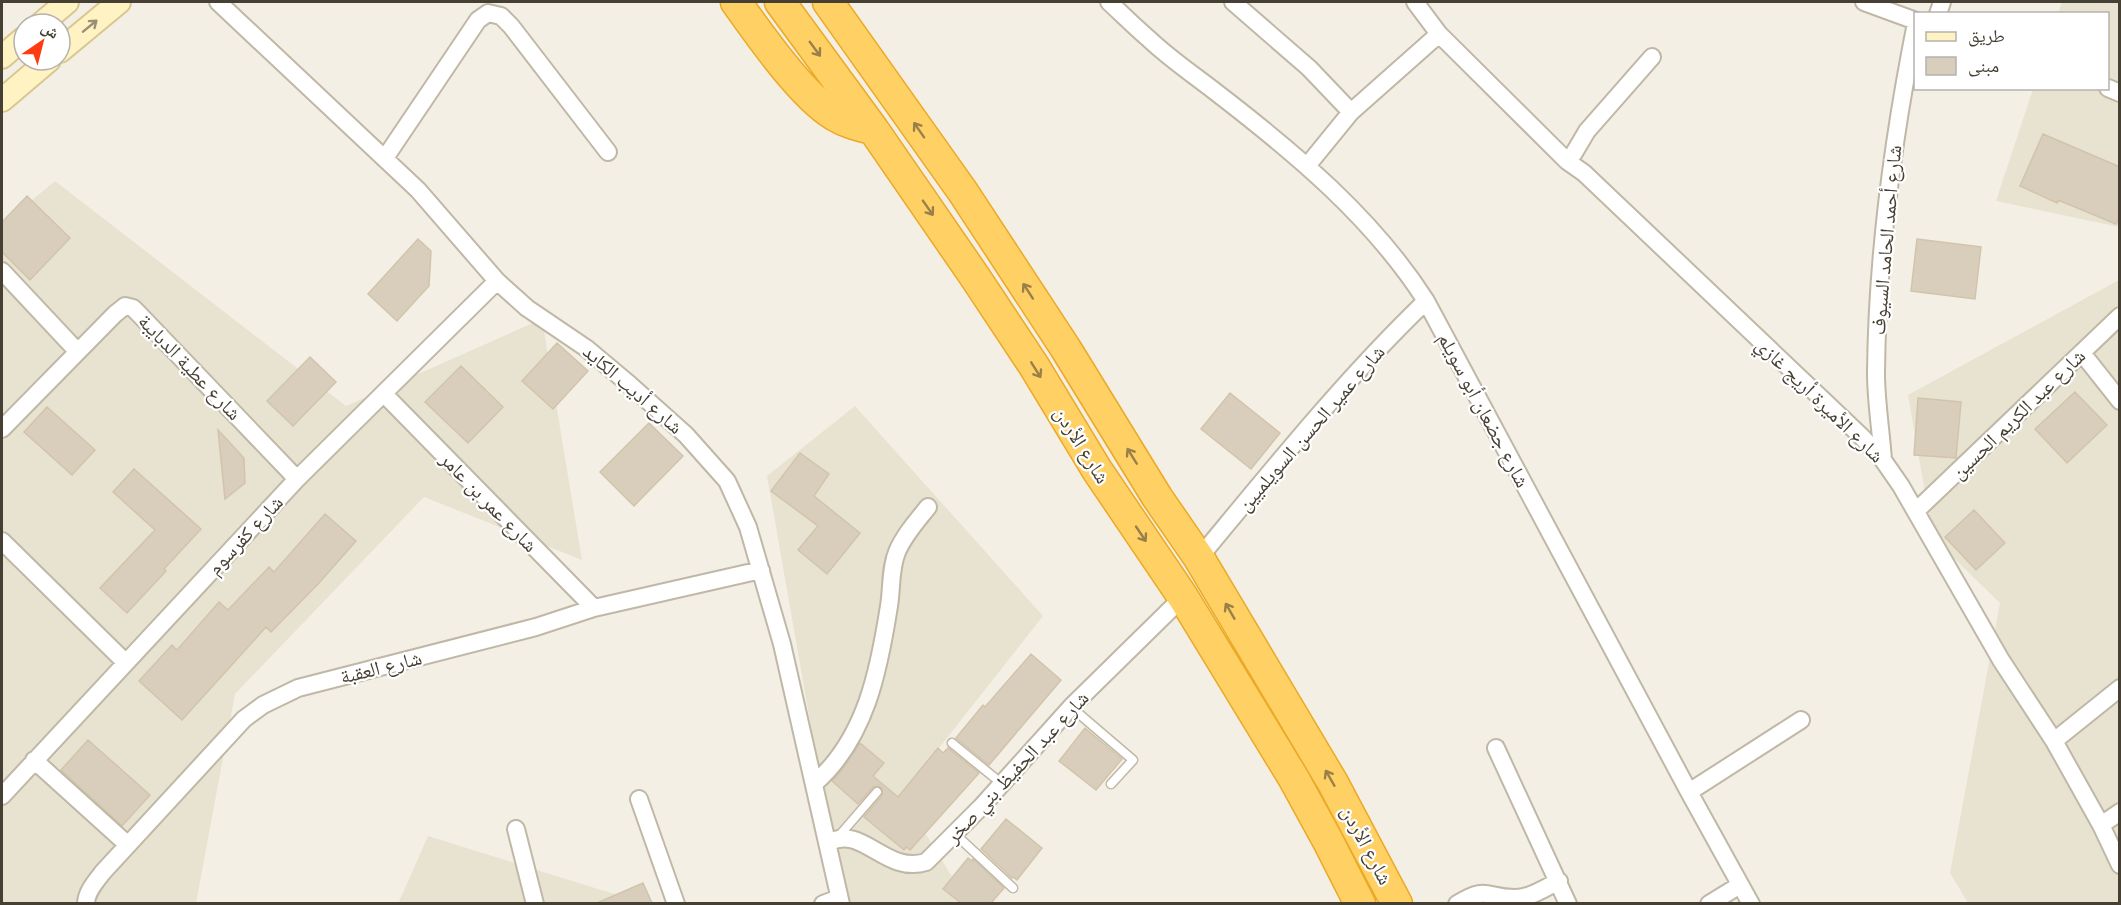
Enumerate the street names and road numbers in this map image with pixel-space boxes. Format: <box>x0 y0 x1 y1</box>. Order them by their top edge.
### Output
street label: شارع أحمد الحامد السيوف <box>1866 144 1907 336</box>
street label: شارع عطية الدبايبة <box>133 309 247 426</box>
street label: شارع جضعان أبو سويلم <box>1431 329 1535 492</box>
street label: شارع الأميرة أريج غازي <box>1748 333 1889 470</box>
street label: شارع أديب الكايد <box>578 339 688 440</box>
street label: شارع عمير الحسن السويلميين <box>1232 340 1390 517</box>
street label: شارع عبد الكريم الحسين <box>1946 344 2092 486</box>
street label: شارع الأردن <box>1048 402 1115 488</box>
street label: شارع عمر بن عامر <box>434 446 543 558</box>
street label: شارع كفرسوم <box>202 490 289 581</box>
street label: شارع العقبة <box>338 645 424 690</box>
street label: شارع عبد الحفيظ بني صخر <box>940 686 1097 852</box>
street label: شارع الأردن <box>1335 801 1398 889</box>

